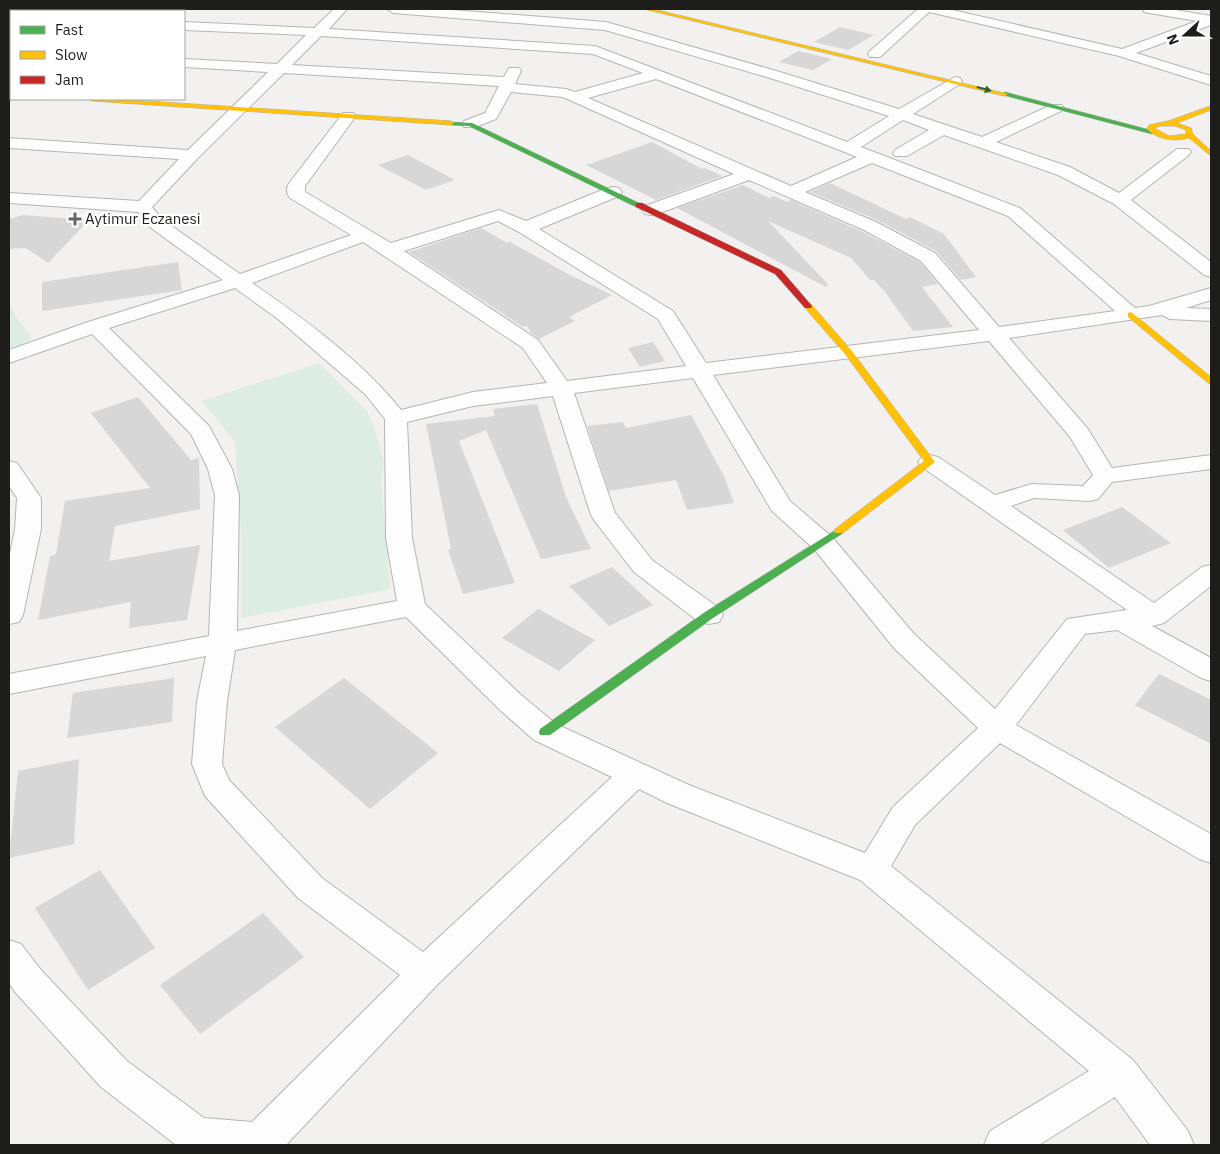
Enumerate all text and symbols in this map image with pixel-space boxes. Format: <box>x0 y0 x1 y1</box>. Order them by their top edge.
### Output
legend <box>10 10 185 100</box>
north arrow <box>1160 10 1210 60</box>
text: Fast <box>55 20 83 39</box>
text: N <box>1163 32 1183 48</box>
text: Slow <box>55 45 88 64</box>
text: Jam <box>55 70 84 89</box>
one-way arrow <box>976 85 991 93</box>
place label: Aytimur Eczanesi <box>85 209 200 228</box>
marker: Aytimur Eczanesi <box>69 213 81 225</box>

